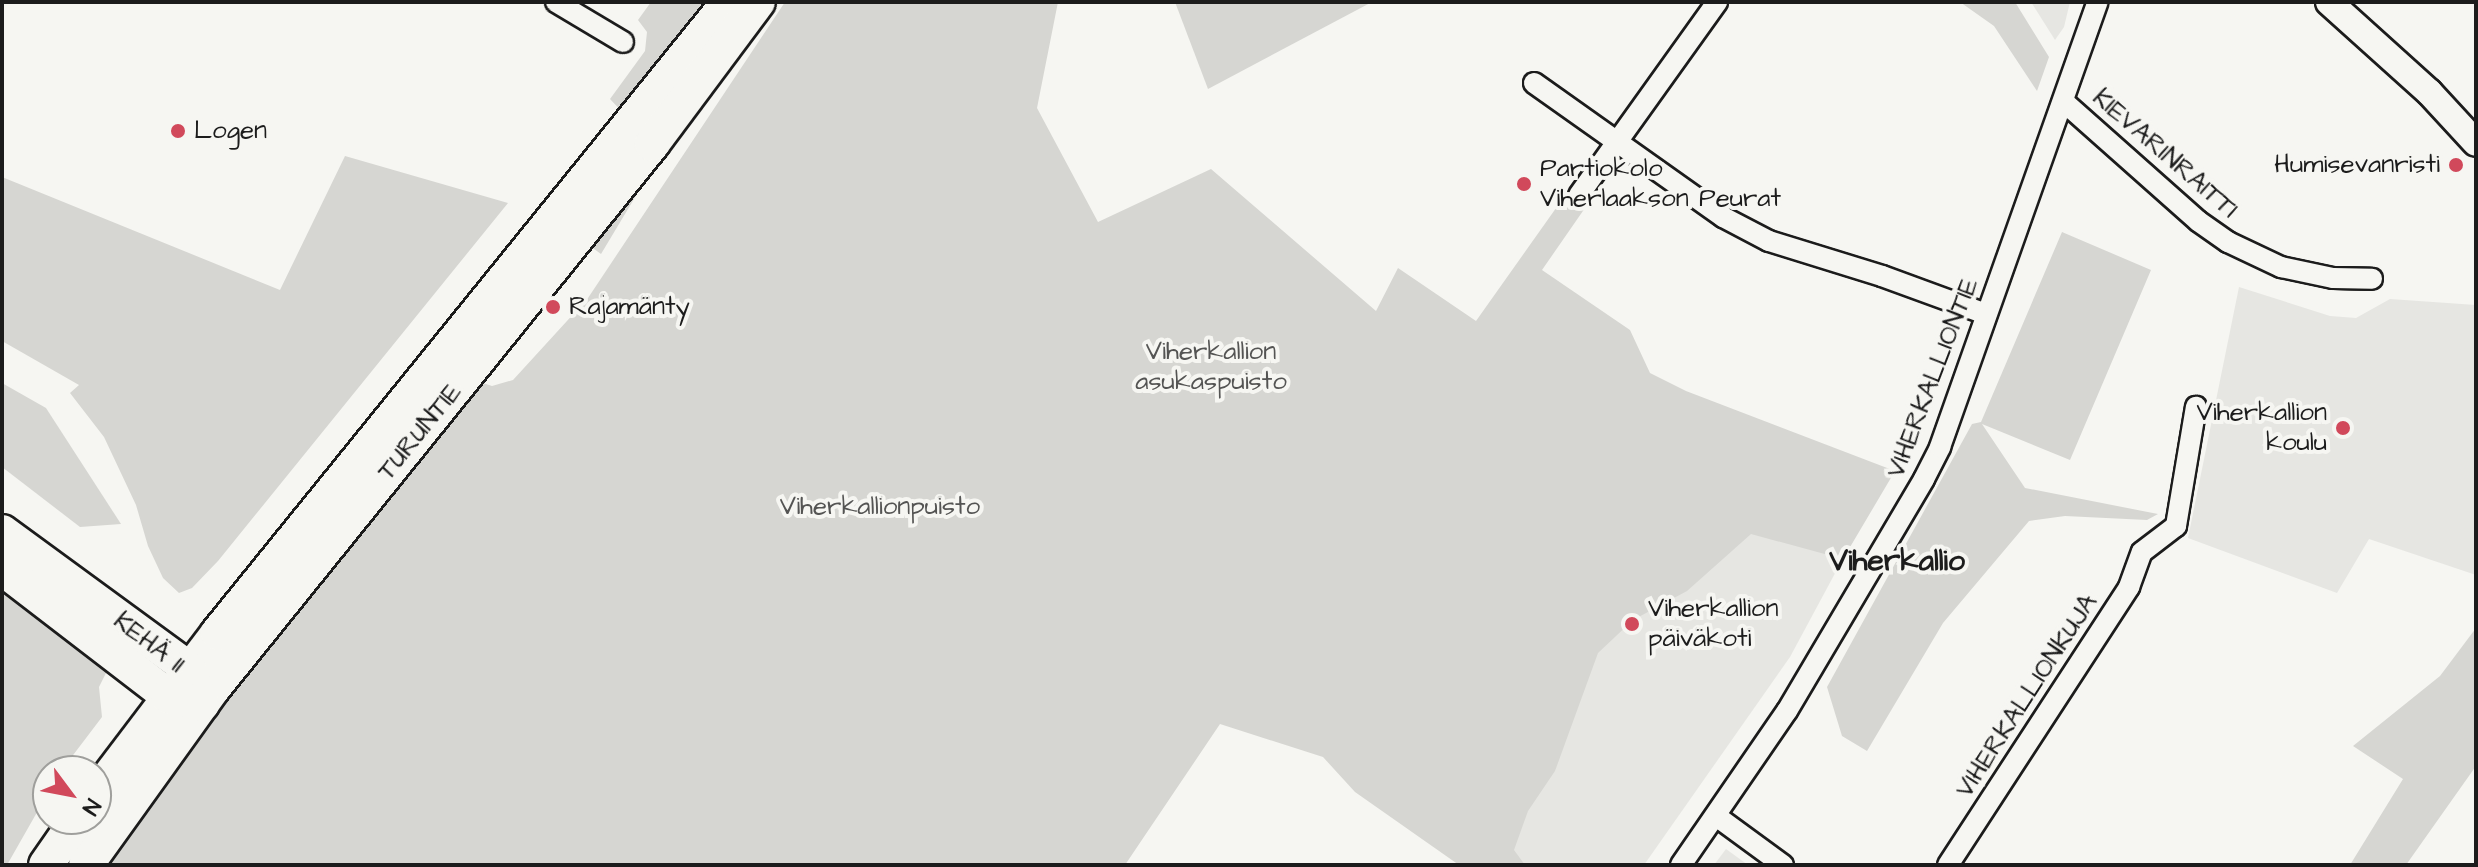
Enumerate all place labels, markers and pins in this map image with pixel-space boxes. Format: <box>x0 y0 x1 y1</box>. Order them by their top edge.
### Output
place label: Logen <box>194 115 267 147</box>
marker: Logen <box>169 122 187 140</box>
place label: Humisevanristi <box>2274 149 2440 181</box>
place label: Partiokolo Viherlaakson Peurat <box>1540 153 1781 214</box>
marker: Humisevanristi <box>2447 156 2465 174</box>
marker: Partiokolo Viherlaakson Peurat <box>1515 175 1533 193</box>
place label: Rajamänty <box>569 291 690 323</box>
marker: Rajamänty <box>544 298 562 316</box>
place label: Viherkallion koulu <box>2197 397 2327 458</box>
marker: Viherkallion koulu <box>2334 419 2352 437</box>
place label: Viherkallion päiväkoti <box>1648 593 1778 654</box>
marker: Viherkallion päiväkoti <box>1623 615 1641 633</box>

